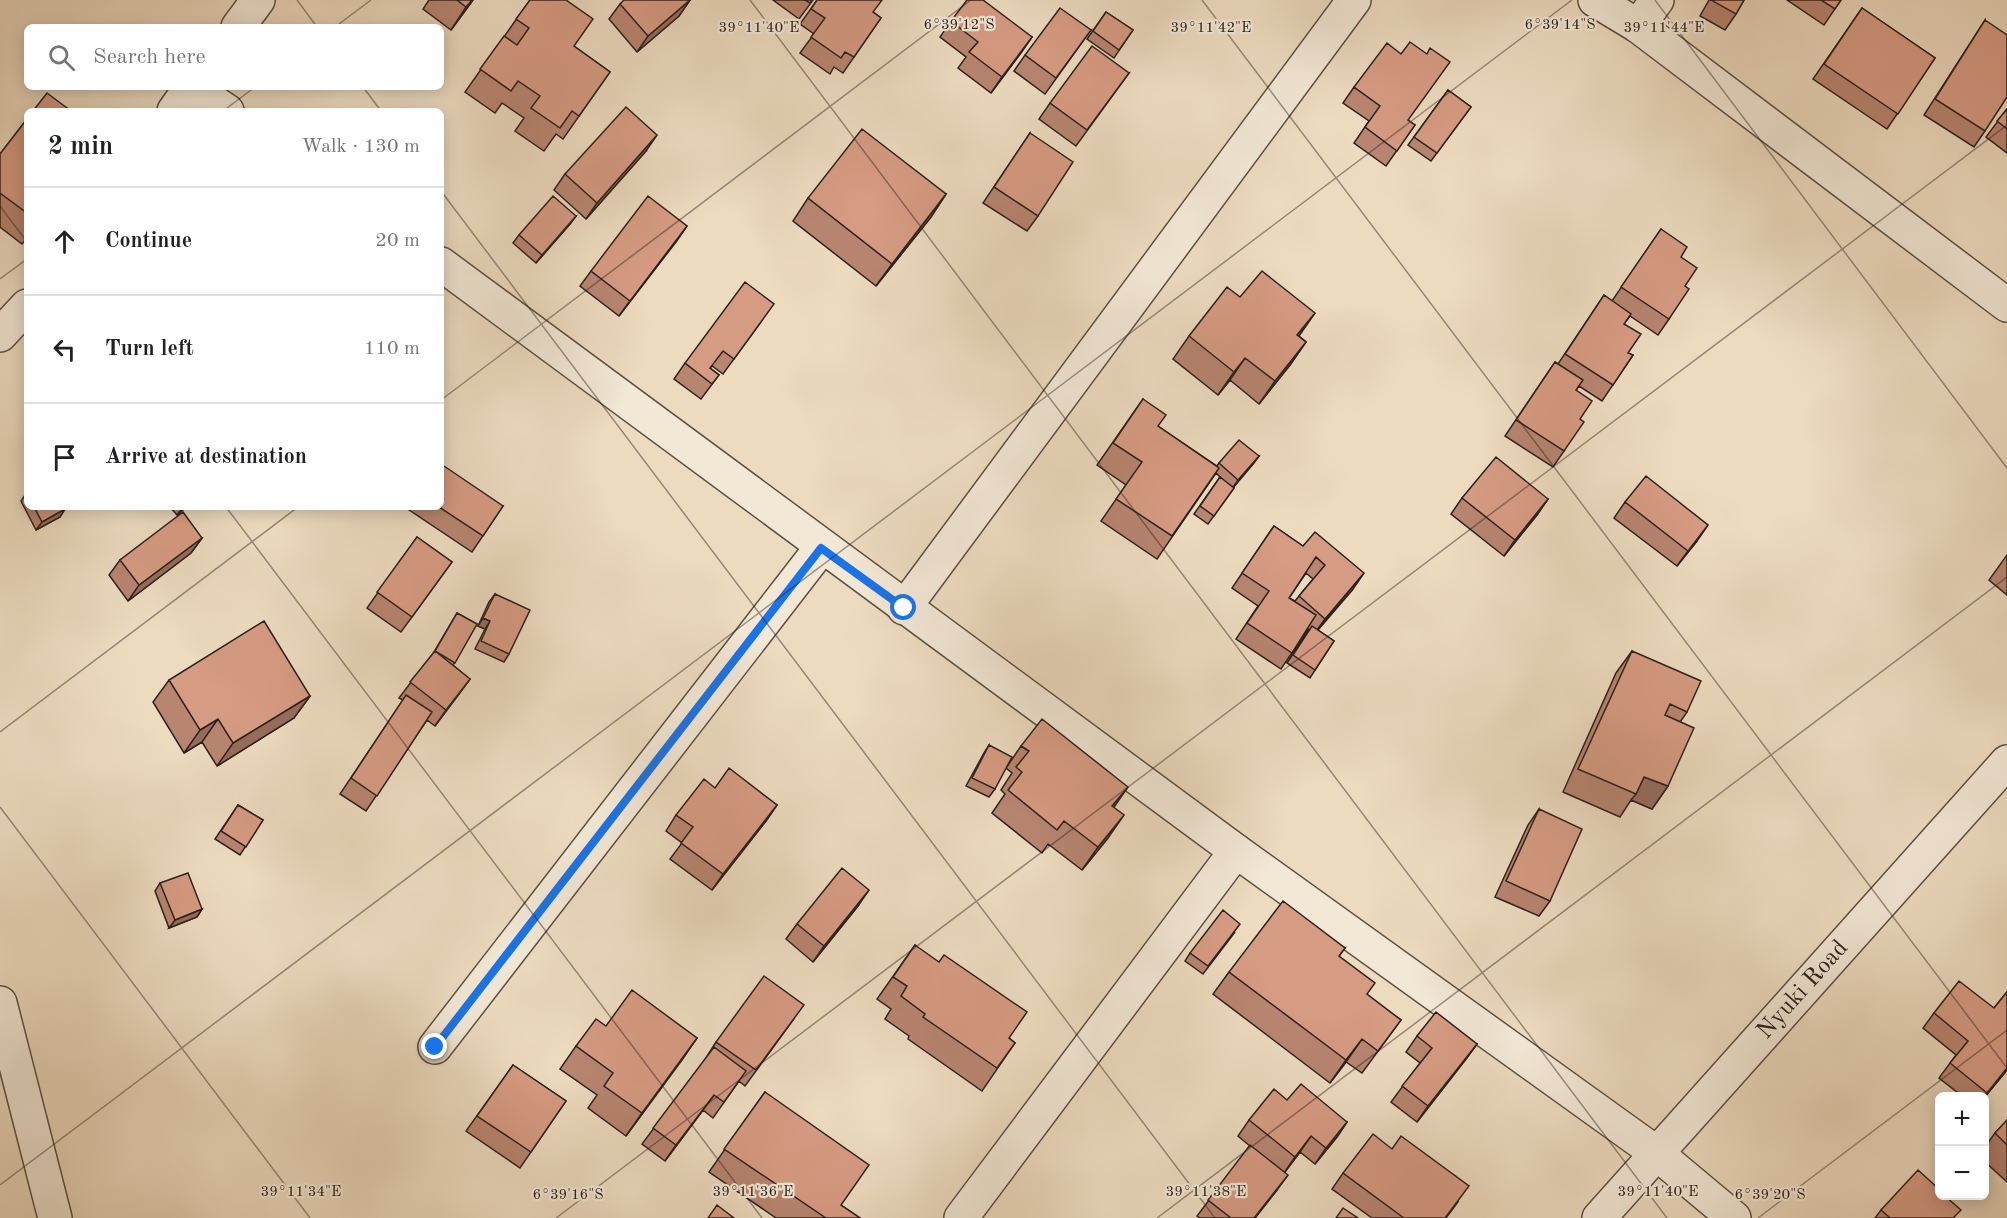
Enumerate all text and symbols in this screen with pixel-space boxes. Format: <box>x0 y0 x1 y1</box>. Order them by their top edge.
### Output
text: 6°39'12"S <box>923 18 995 33</box>
text: 6°39'14"S <box>1524 18 1596 33</box>
text: 39°11'40"E <box>719 21 799 36</box>
text: 39°11'42"E <box>1171 21 1251 36</box>
text: 39°11'44"E <box>1624 21 1704 36</box>
search box <box>24 24 444 90</box>
icon: search <box>45 41 78 74</box>
text: Search here <box>93 46 206 68</box>
text: 2 min <box>48 134 113 160</box>
text: Walk · 130 m <box>301 137 420 157</box>
icon: ahead <box>48 225 81 258</box>
text: Continue <box>105 230 192 252</box>
text: 20 m <box>375 231 420 251</box>
icon: left <box>48 333 81 366</box>
text: Turn left <box>105 338 194 360</box>
text: 110 m <box>364 339 420 359</box>
icon: arrive <box>48 441 81 474</box>
text: Arrive at destination <box>105 446 307 468</box>
route start <box>890 594 916 620</box>
street label: Nyuki Road <box>1753 936 1853 1044</box>
route end <box>421 1033 447 1059</box>
map controls <box>1935 1092 1989 1200</box>
button: + <box>1935 1092 1989 1146</box>
button: − <box>1935 1146 1989 1200</box>
text: 39°11'34"E <box>261 1185 341 1200</box>
text: 39°11'36"E <box>713 1185 793 1200</box>
text: 39°11'38"E <box>1166 1185 1246 1200</box>
text: 39°11'40"E <box>1618 1185 1698 1200</box>
text: 6°39'16"S <box>532 1188 604 1203</box>
text: 6°39'20"S <box>1734 1188 1806 1203</box>

